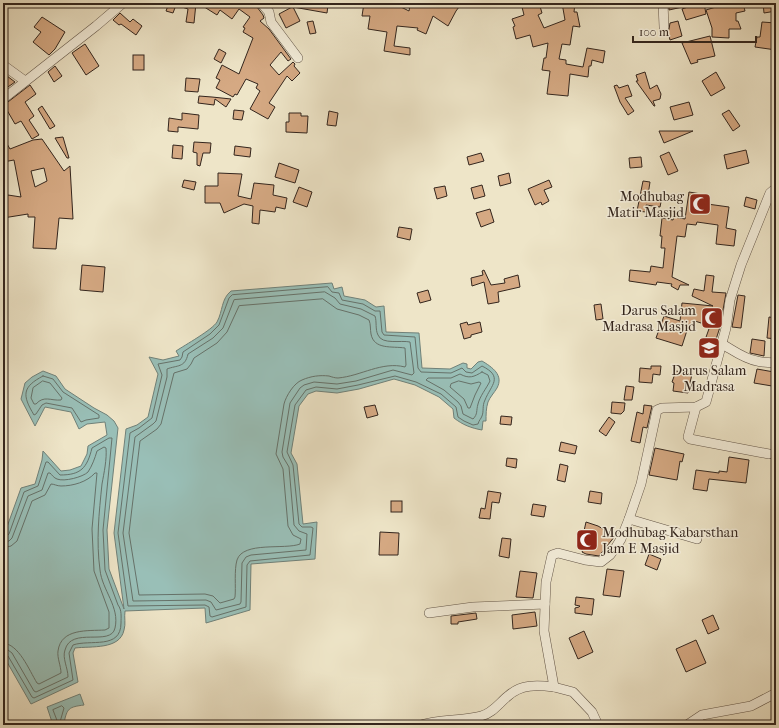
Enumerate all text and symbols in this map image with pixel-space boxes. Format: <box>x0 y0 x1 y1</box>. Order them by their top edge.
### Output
scale bar <box>633 18 756 44</box>
text: 100 m <box>639 25 669 39</box>
place label: Modhubag Matir Masjid <box>607 188 685 221</box>
mosque icon: Modhubag Matir Masjid <box>687 191 713 217</box>
place label: Darus Salam Madrasa Masjid <box>602 302 696 335</box>
mosque icon: Darus Salam Madrasa Masjid <box>699 305 725 331</box>
school or university icon: Darus Salam Madrasa <box>696 335 722 361</box>
place label: Darus Salam Madrasa <box>672 362 747 395</box>
place label: Modhubag Kabarsthan Jam E Masjid <box>601 524 738 557</box>
mosque icon: Modhubag Kabarsthan Jam E Masjid <box>574 527 600 553</box>

